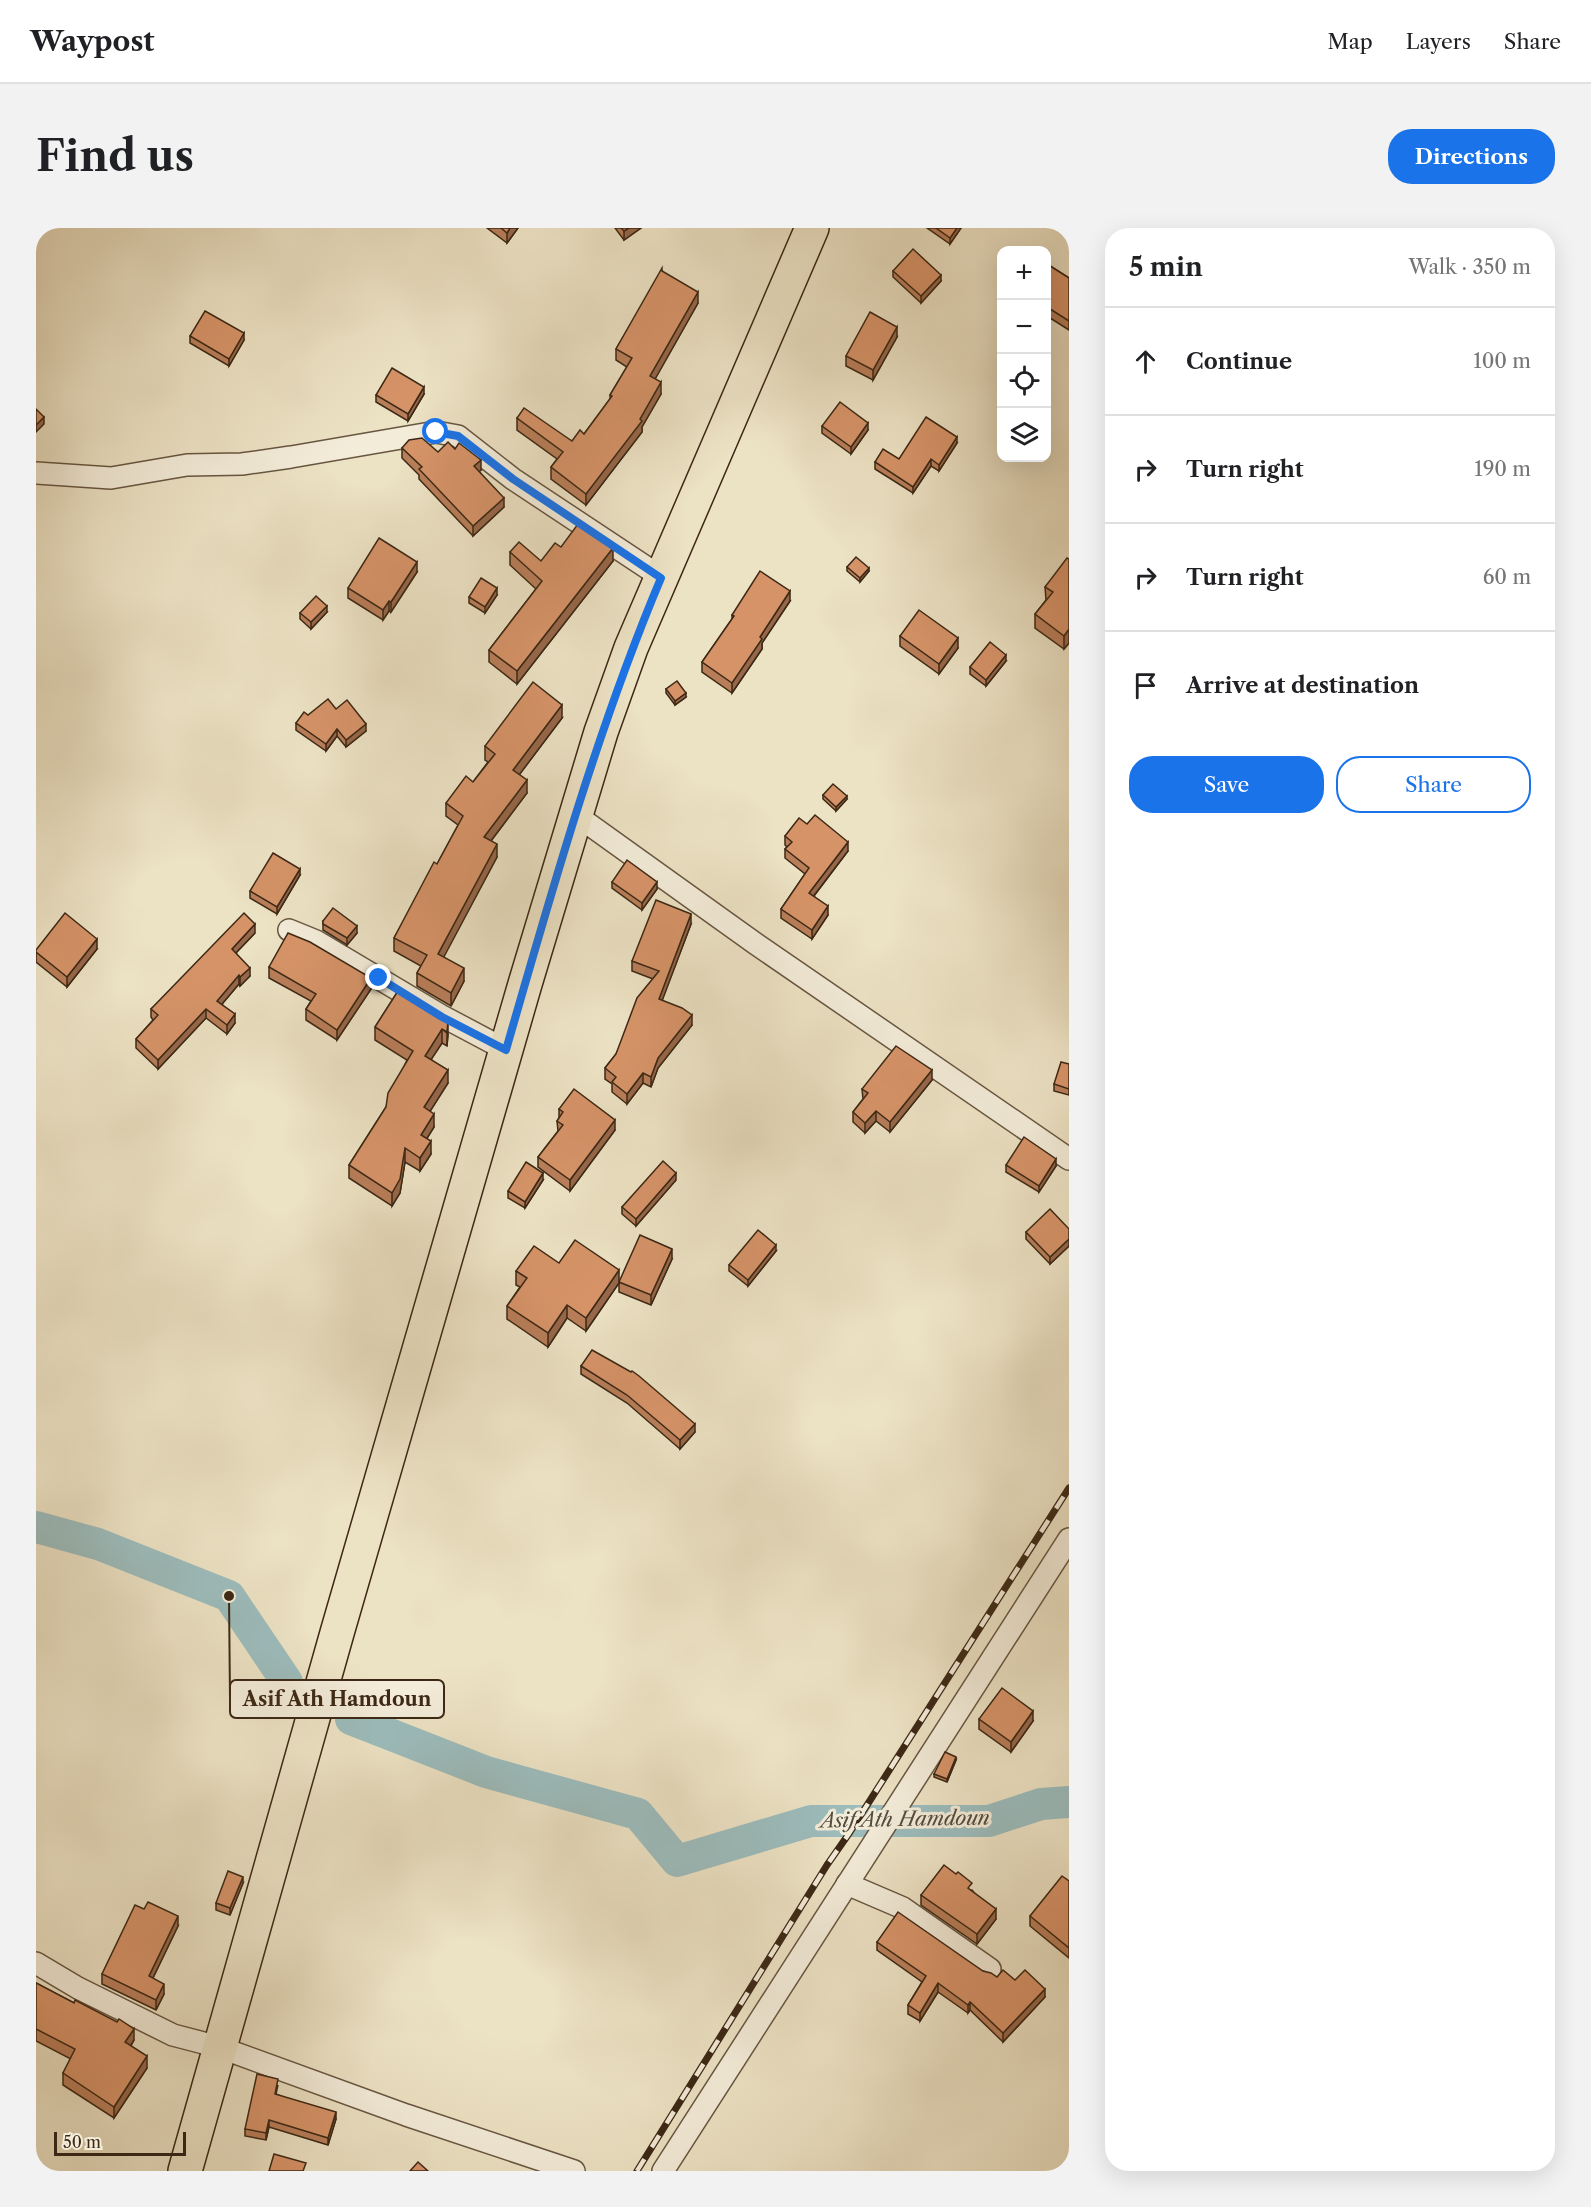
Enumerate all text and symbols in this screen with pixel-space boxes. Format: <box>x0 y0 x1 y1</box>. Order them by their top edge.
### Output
text: Waypost <box>30 24 154 58</box>
text: Map <box>1328 29 1373 54</box>
text: Layers <box>1406 29 1471 54</box>
text: Share <box>1504 29 1561 54</box>
button: Directions <box>1388 129 1555 184</box>
text: Find us <box>36 130 194 182</box>
map controls <box>997 246 1051 462</box>
button: + <box>997 246 1051 300</box>
text: 5 min <box>1129 251 1203 283</box>
text: Walk · 350 m <box>1408 255 1531 279</box>
button: − <box>997 300 1051 354</box>
icon: ahead <box>1129 345 1162 378</box>
text: Continue <box>1186 348 1292 375</box>
text: 100 m <box>1473 349 1531 373</box>
button: locate <box>997 354 1051 408</box>
button: layers <box>997 408 1051 462</box>
route start <box>422 418 448 444</box>
icon: right <box>1129 453 1162 486</box>
text: Turn right <box>1186 456 1304 483</box>
text: 190 m <box>1474 457 1531 481</box>
icon: right <box>1129 561 1162 594</box>
text: Turn right <box>1186 564 1304 591</box>
text: 60 m <box>1483 565 1531 589</box>
icon: arrive <box>1129 669 1162 702</box>
text: Arrive at destination <box>1186 672 1419 699</box>
button: Save <box>1129 756 1324 813</box>
button: Share <box>1336 756 1531 813</box>
route end <box>365 964 391 990</box>
callout: Asif Ath Hamdoun <box>230 1680 444 1718</box>
text: Asif Ath Hamdoun <box>241 1687 432 1711</box>
water label: Asif Ath Hamdoun <box>817 1806 990 1833</box>
scale bar <box>54 2129 186 2156</box>
text: 50 m <box>63 2132 101 2152</box>

